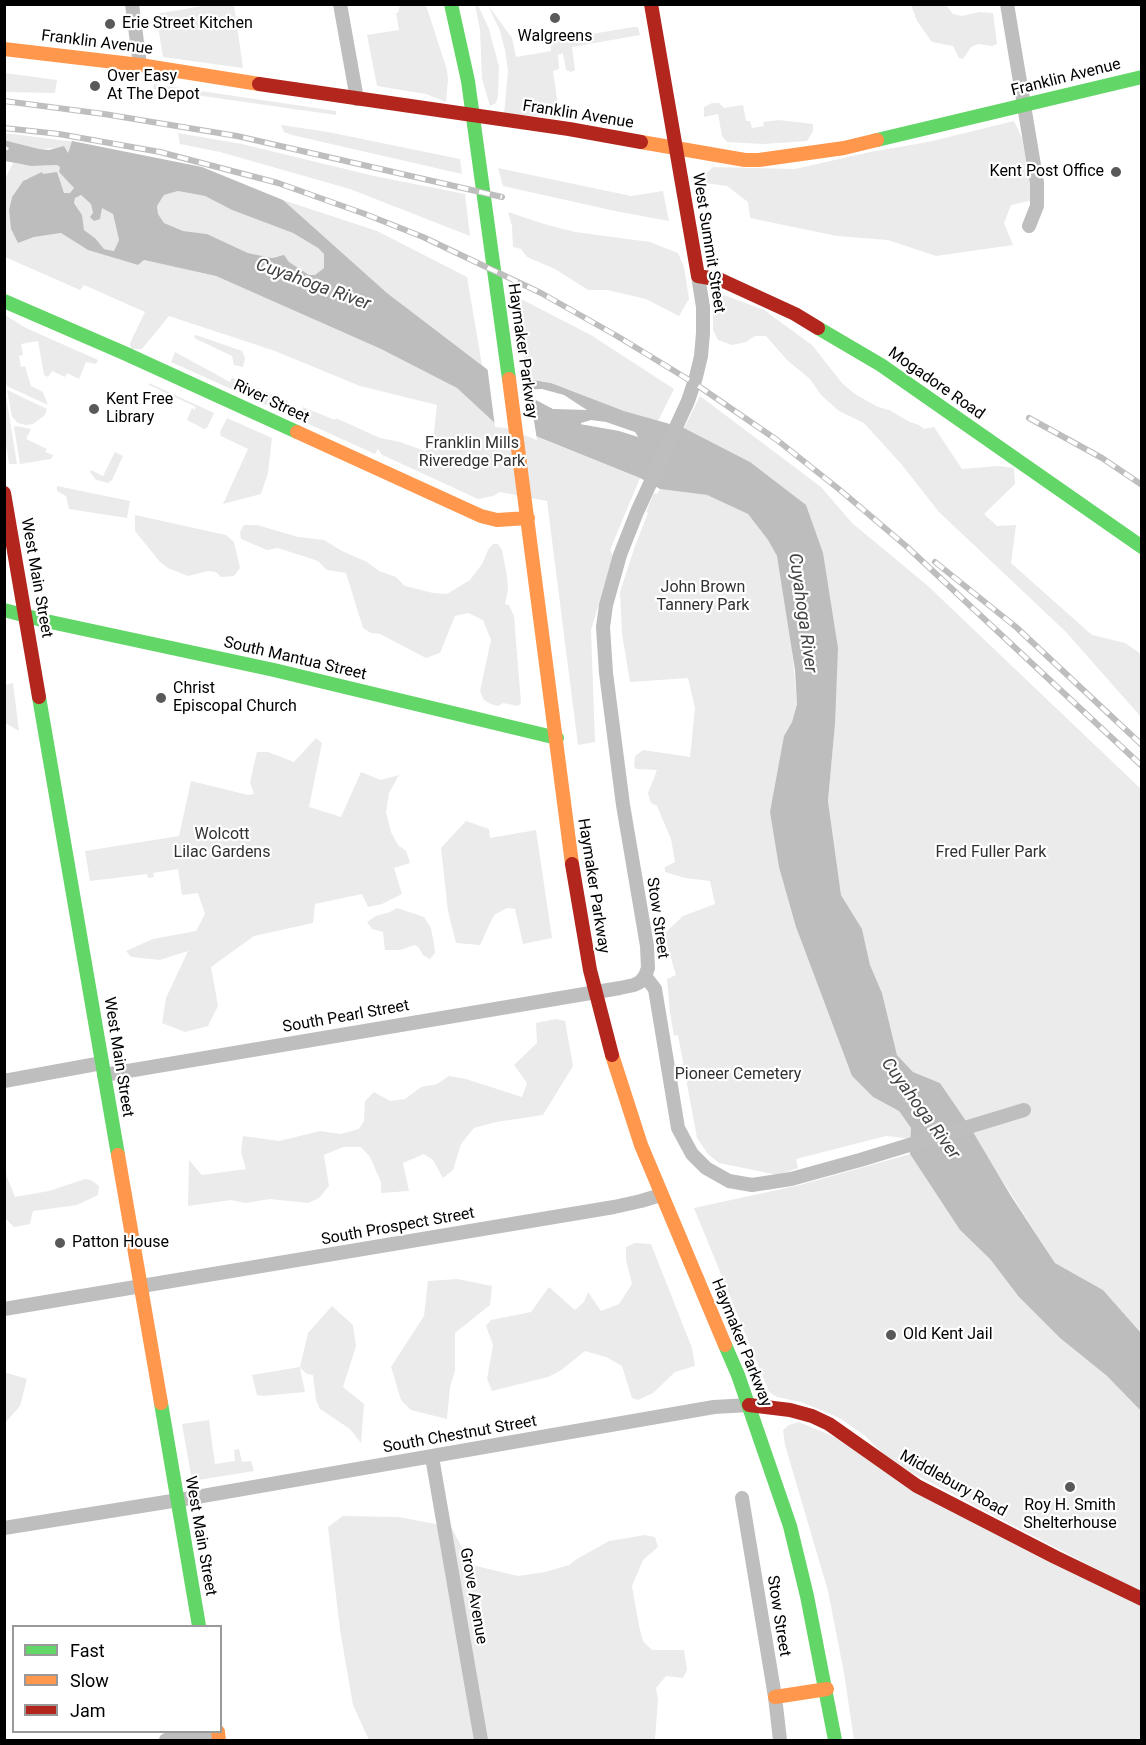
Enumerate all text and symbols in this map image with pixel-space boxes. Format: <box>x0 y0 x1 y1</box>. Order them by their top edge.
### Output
marker: Walgreens <box>548 11 562 25</box>
place label: Erie Street Kitchen <box>122 14 253 34</box>
marker: Erie Street Kitchen <box>103 17 117 31</box>
street label: Franklin Avenue <box>40 27 154 59</box>
place label: Walgreens <box>518 27 592 47</box>
street label: Franklin Avenue <box>1009 55 1123 101</box>
place label: Over Easy At The Depot <box>107 67 200 105</box>
marker: Over Easy At The Depot <box>88 79 102 93</box>
street label: Franklin Avenue <box>521 97 635 133</box>
place label: Kent Post Office <box>990 162 1104 182</box>
marker: Kent Post Office <box>1109 165 1123 179</box>
street label: West Summit Street <box>687 172 729 314</box>
water label: Cuyahoga River <box>253 254 373 316</box>
street label: Haymaker Parkway <box>503 282 541 420</box>
street label: Mogadore Road <box>884 344 988 424</box>
street label: River Street <box>230 376 312 428</box>
place label: Kent Free Library <box>106 390 173 428</box>
marker: Kent Free Library <box>87 402 101 416</box>
park label: Franklin Mills Riveredge Park <box>419 434 525 472</box>
street label: West Main Street <box>16 517 56 639</box>
water label: Cuyahoga River <box>783 552 821 674</box>
park label: John Brown Tannery Park <box>657 578 749 616</box>
street label: South Mantua Street <box>222 633 368 685</box>
place label: Christ Episcopal Church <box>173 679 297 717</box>
marker: Christ Episcopal Church <box>154 691 168 705</box>
street label: Haymaker Parkway <box>573 817 613 955</box>
park label: Wolcott Lilac Gardens <box>174 825 270 863</box>
park label: Fred Fuller Park <box>936 843 1046 863</box>
street label: Stow Street <box>642 876 672 960</box>
street label: West Main Street <box>99 996 137 1118</box>
street label: South Pearl Street <box>281 996 411 1038</box>
water label: Cuyahoga River <box>876 1054 964 1164</box>
park label: Pioneer Cemetery <box>675 1065 801 1085</box>
street label: South Prospect Street <box>320 1204 476 1250</box>
place label: Patton House <box>72 1233 169 1253</box>
marker: Patton House <box>53 1236 67 1250</box>
street label: Haymaker Parkway <box>707 1276 775 1410</box>
place label: Old Kent Jail <box>903 1325 993 1345</box>
marker: Old Kent Jail <box>884 1328 898 1342</box>
street label: South Chestnut Street <box>382 1412 538 1458</box>
street label: Middlebury Road <box>896 1447 1010 1521</box>
street label: West Main Street <box>180 1475 220 1597</box>
marker: Roy H. Smith Shelterhouse <box>1063 1480 1077 1494</box>
place label: Roy H. Smith Shelterhouse <box>1023 1496 1117 1534</box>
street label: Grove Avenue <box>455 1546 491 1646</box>
street label: Stow Street <box>762 1574 794 1658</box>
legend <box>12 1625 222 1733</box>
text: Fast <box>70 1640 105 1661</box>
text: Slow <box>70 1670 109 1691</box>
text: Jam <box>70 1700 106 1721</box>

